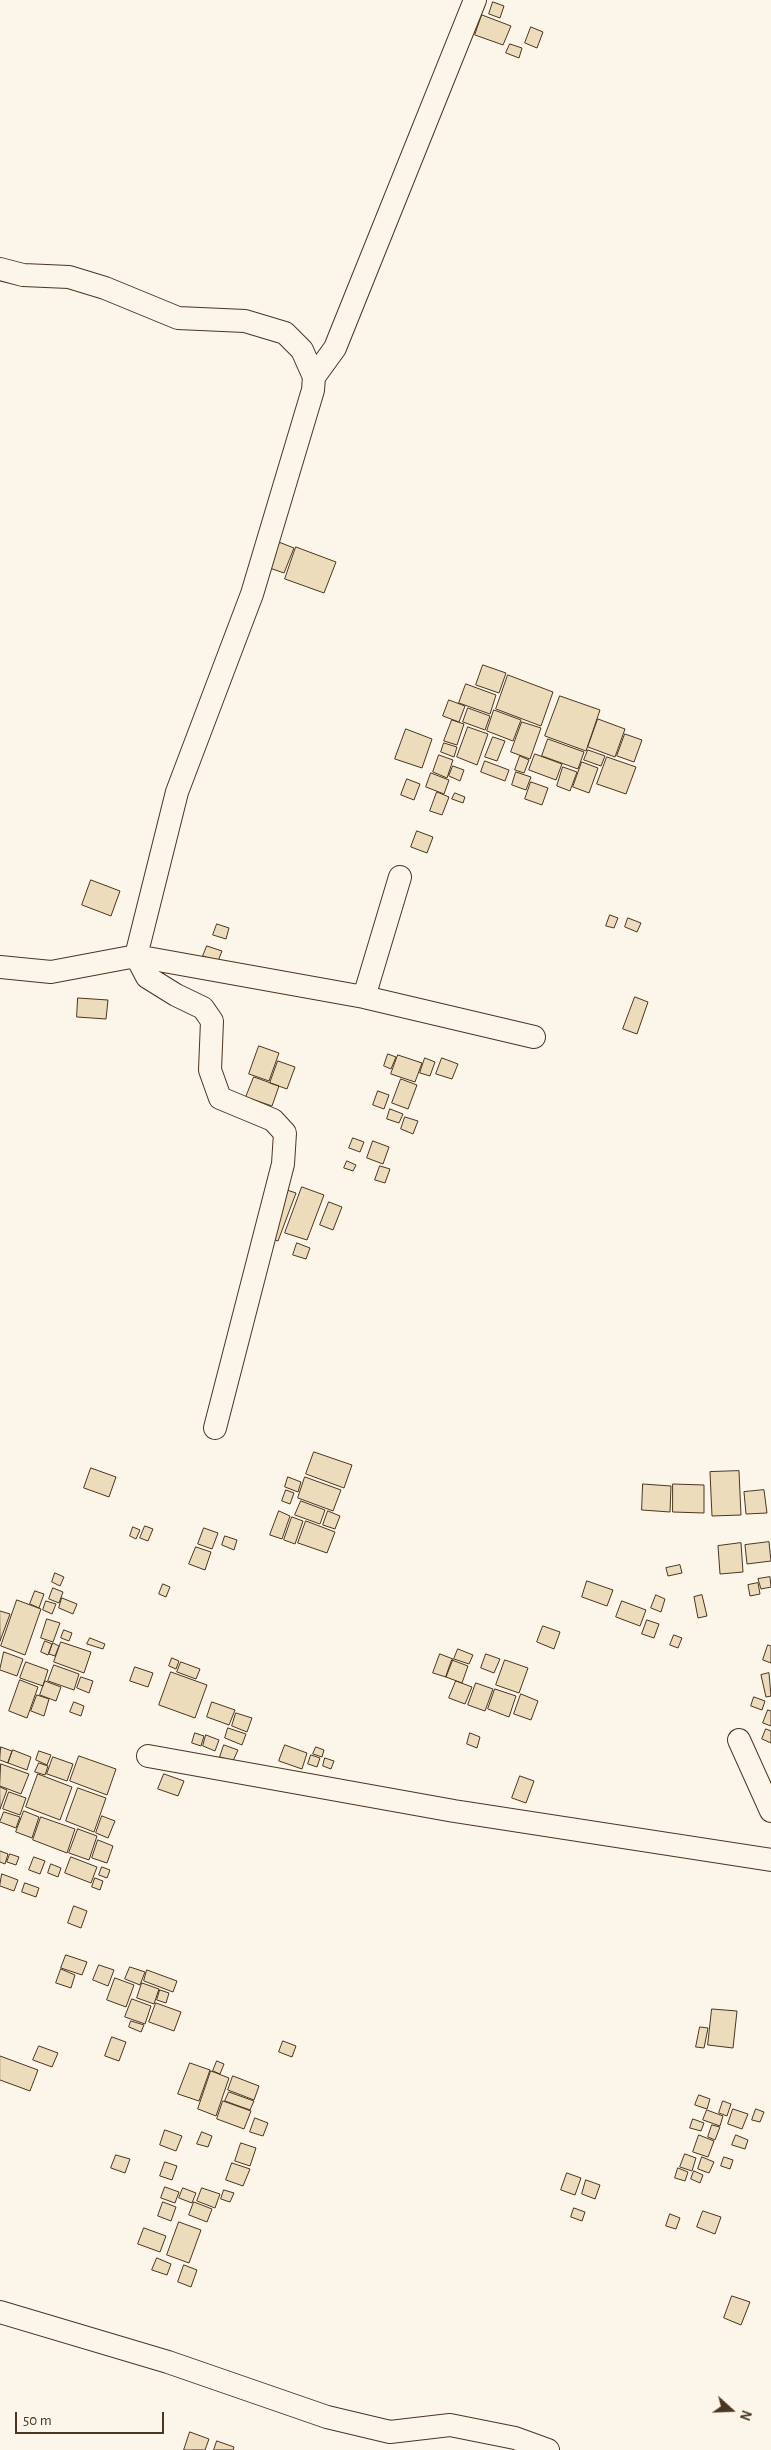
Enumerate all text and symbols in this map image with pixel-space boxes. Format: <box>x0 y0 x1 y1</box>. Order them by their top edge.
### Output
north arrow <box>706 2385 756 2435</box>
scale bar <box>18 2402 166 2434</box>
text: N <box>737 2408 753 2422</box>
text: 50 m <box>23 2413 52 2428</box>

